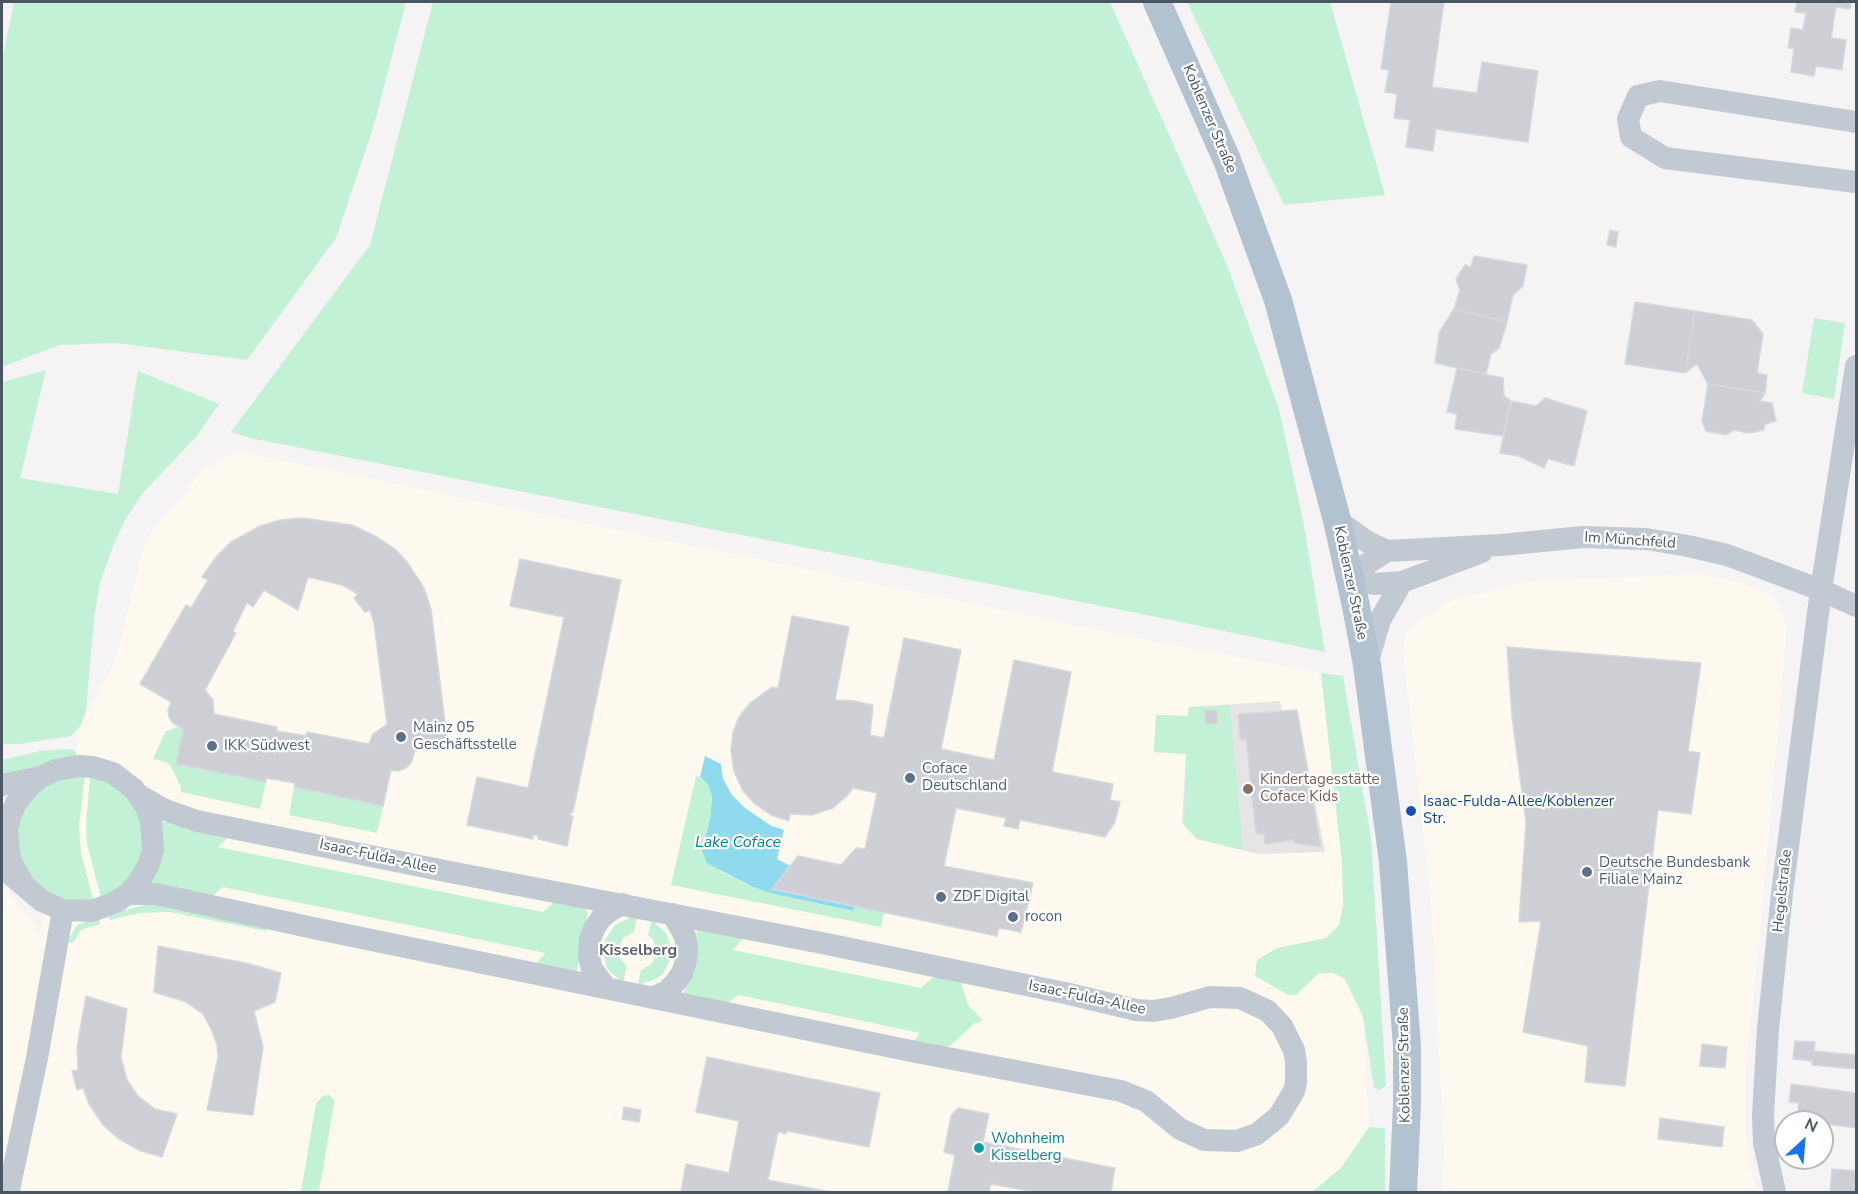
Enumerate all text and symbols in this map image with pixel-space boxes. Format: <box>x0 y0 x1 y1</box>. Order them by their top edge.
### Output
street label: Koblenzer Straße <box>1178 62 1240 176</box>
street label: Koblenzer Straße <box>1329 524 1371 642</box>
street label: Im Münchfeld <box>1584 529 1676 553</box>
place label: Mainz 05 Geschäftsstelle <box>413 719 517 754</box>
marker: Mainz 05 Geschäftsstelle <box>394 730 408 744</box>
place label: IKK Südwest <box>224 737 310 755</box>
marker: IKK Südwest <box>205 739 219 753</box>
place label: Coface Deutschland <box>922 760 1007 795</box>
marker: Coface Deutschland <box>903 771 917 785</box>
place label: Kindertagesstätte Coface Kids <box>1260 771 1380 806</box>
marker: Kindertagesstätte Coface Kids <box>1241 782 1255 796</box>
place label: Isaac-Fulda-Allee/Koblenzer Str. <box>1423 793 1614 828</box>
marker: Isaac-Fulda-Allee/Koblenzer Str. <box>1404 804 1418 818</box>
water label: Lake Coface <box>695 833 781 853</box>
street label: Isaac-Fulda-Allee <box>318 836 438 878</box>
street label: Hegelstraße <box>1770 849 1796 933</box>
place label: Deutsche Bundesbank Filiale Mainz <box>1599 854 1750 889</box>
marker: Deutsche Bundesbank Filiale Mainz <box>1580 865 1594 879</box>
place label: ZDF Digital <box>953 888 1030 906</box>
marker: ZDF Digital <box>934 890 948 904</box>
place label: rocon <box>1025 908 1062 926</box>
marker: rocon <box>1006 910 1020 924</box>
district label: Kisselberg <box>599 941 677 961</box>
street label: Isaac-Fulda-Allee <box>1027 977 1147 1019</box>
street label: Koblenzer Straße <box>1395 1007 1415 1123</box>
north arrow <box>1774 1110 1834 1170</box>
text: N <box>1801 1113 1821 1138</box>
place label: Wohnheim Kisselberg <box>991 1130 1065 1165</box>
marker: Wohnheim Kisselberg <box>972 1141 986 1155</box>

